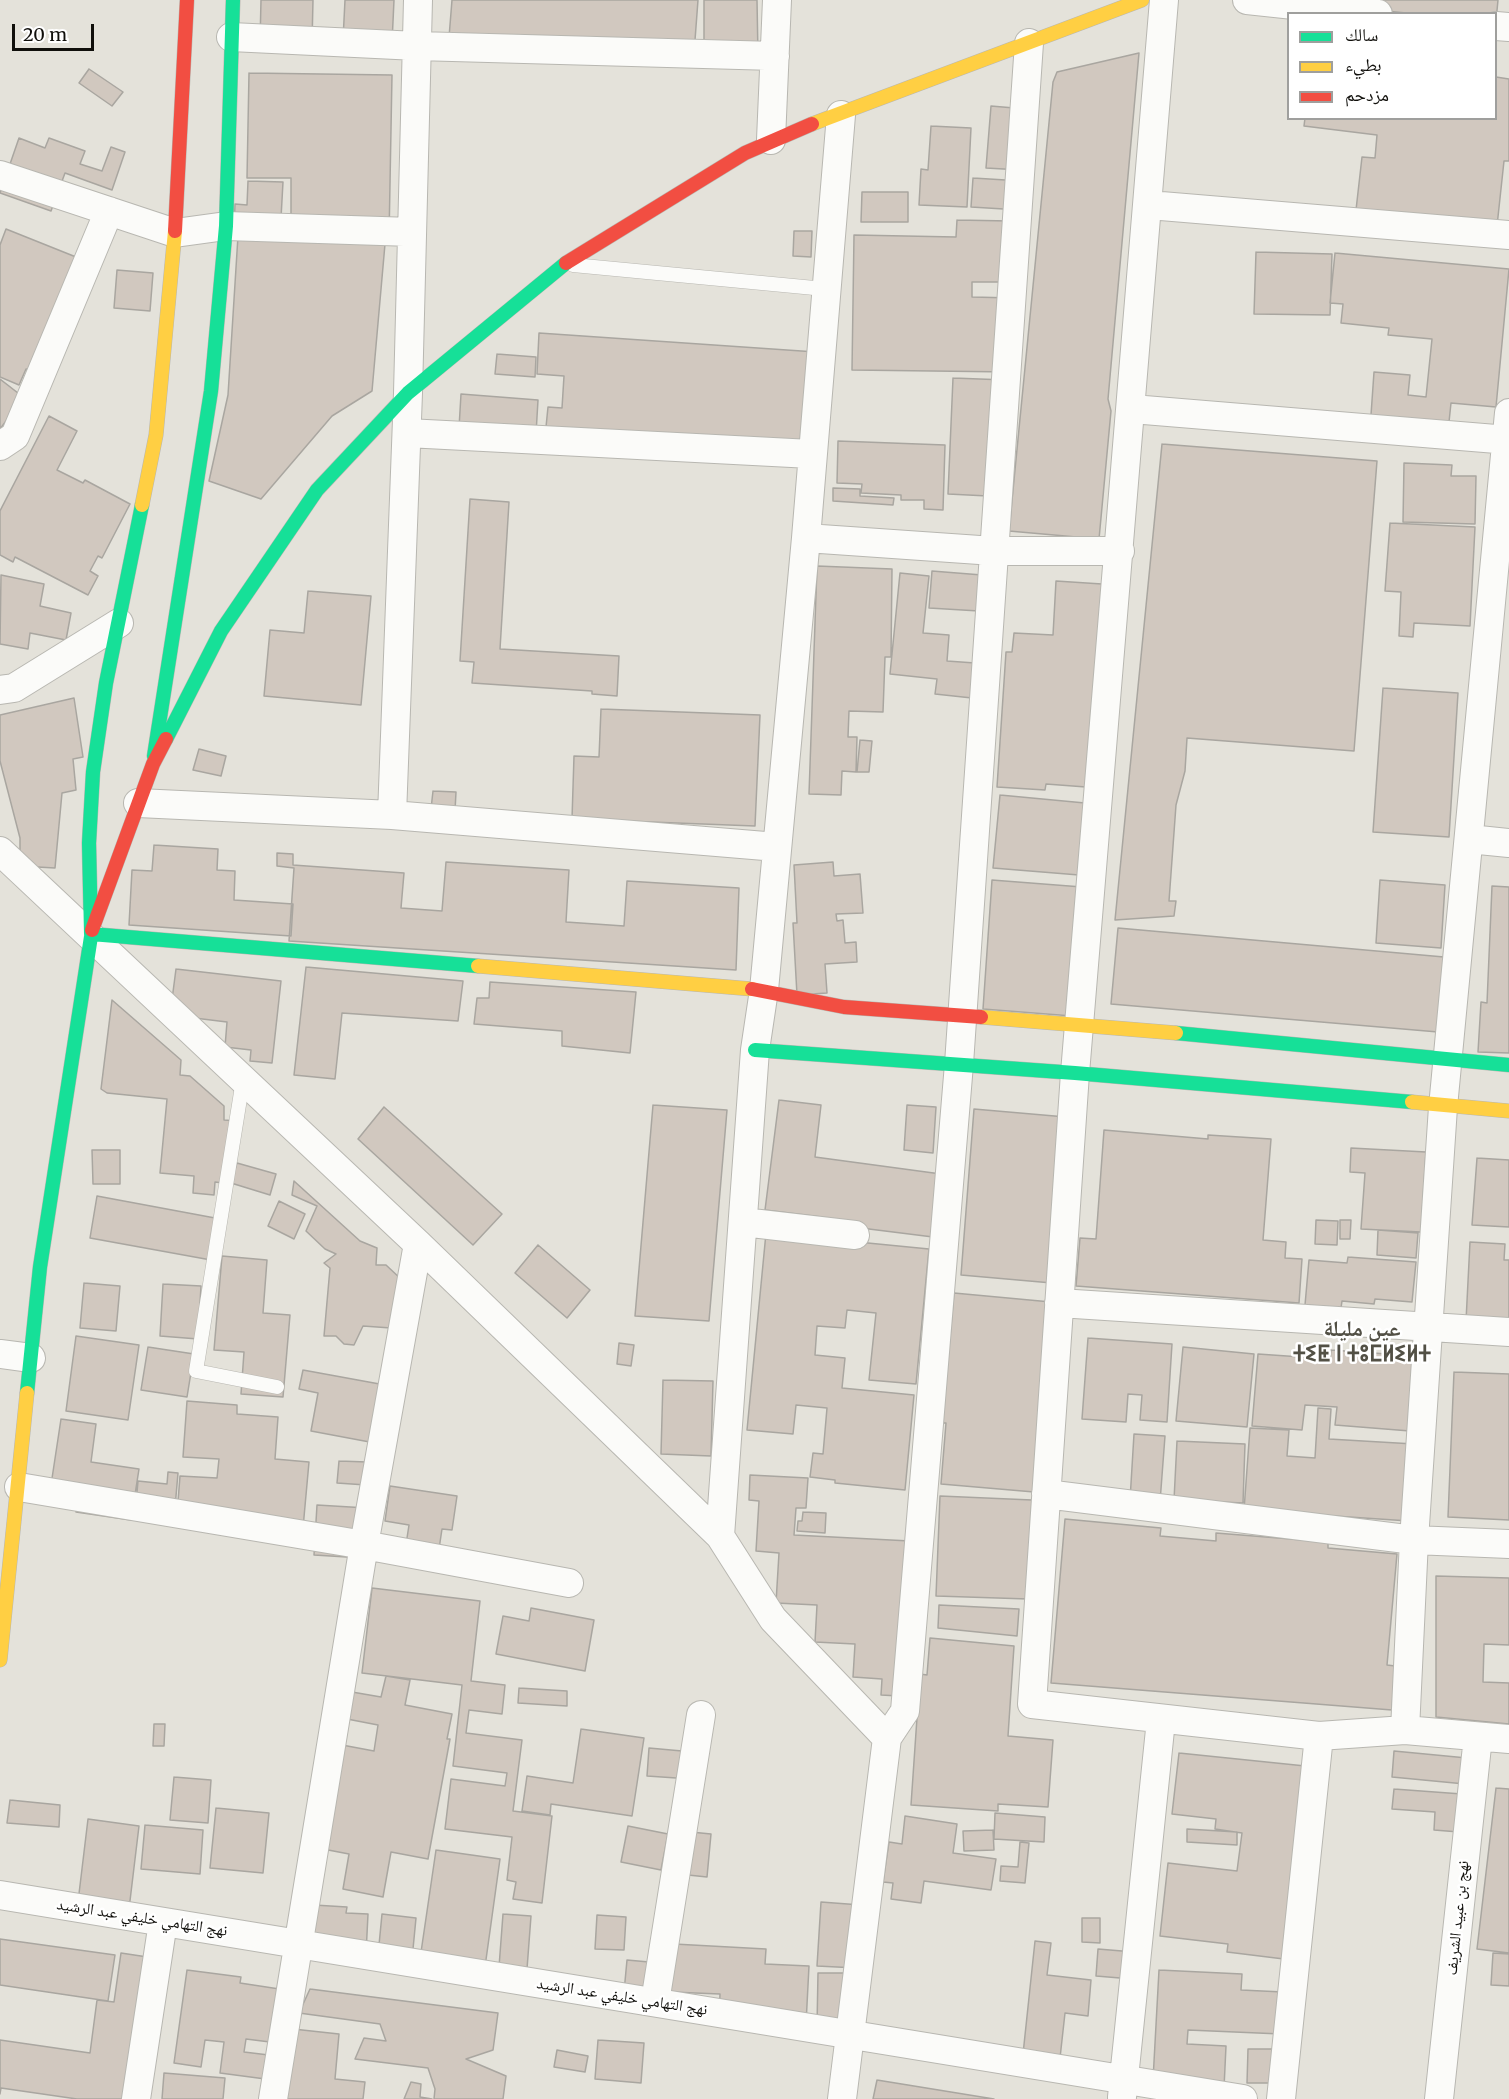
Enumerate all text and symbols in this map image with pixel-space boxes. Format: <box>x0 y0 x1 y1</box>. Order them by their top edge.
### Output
scale bar <box>15 12 98 50</box>
legend <box>1287 12 1497 120</box>
text: 20 m <box>23 23 67 46</box>
text: سالك <box>1345 23 1378 46</box>
text: بطيء <box>1345 53 1382 76</box>
text: مزدحم <box>1345 83 1389 106</box>
district label: عين مليلة ⵜⵉⵟ ⵏ ⵜⵓⵎⵍⵉⵍⵜ <box>1293 1317 1431 1368</box>
street label: نهج بن عبيد الشريف <box>1442 1860 1474 1976</box>
street label: نهج التهامي خليفي عبد الرشيد <box>55 1895 229 1941</box>
street label: نهج التهامي خليفي عبد الرشيد <box>535 1974 709 2020</box>

